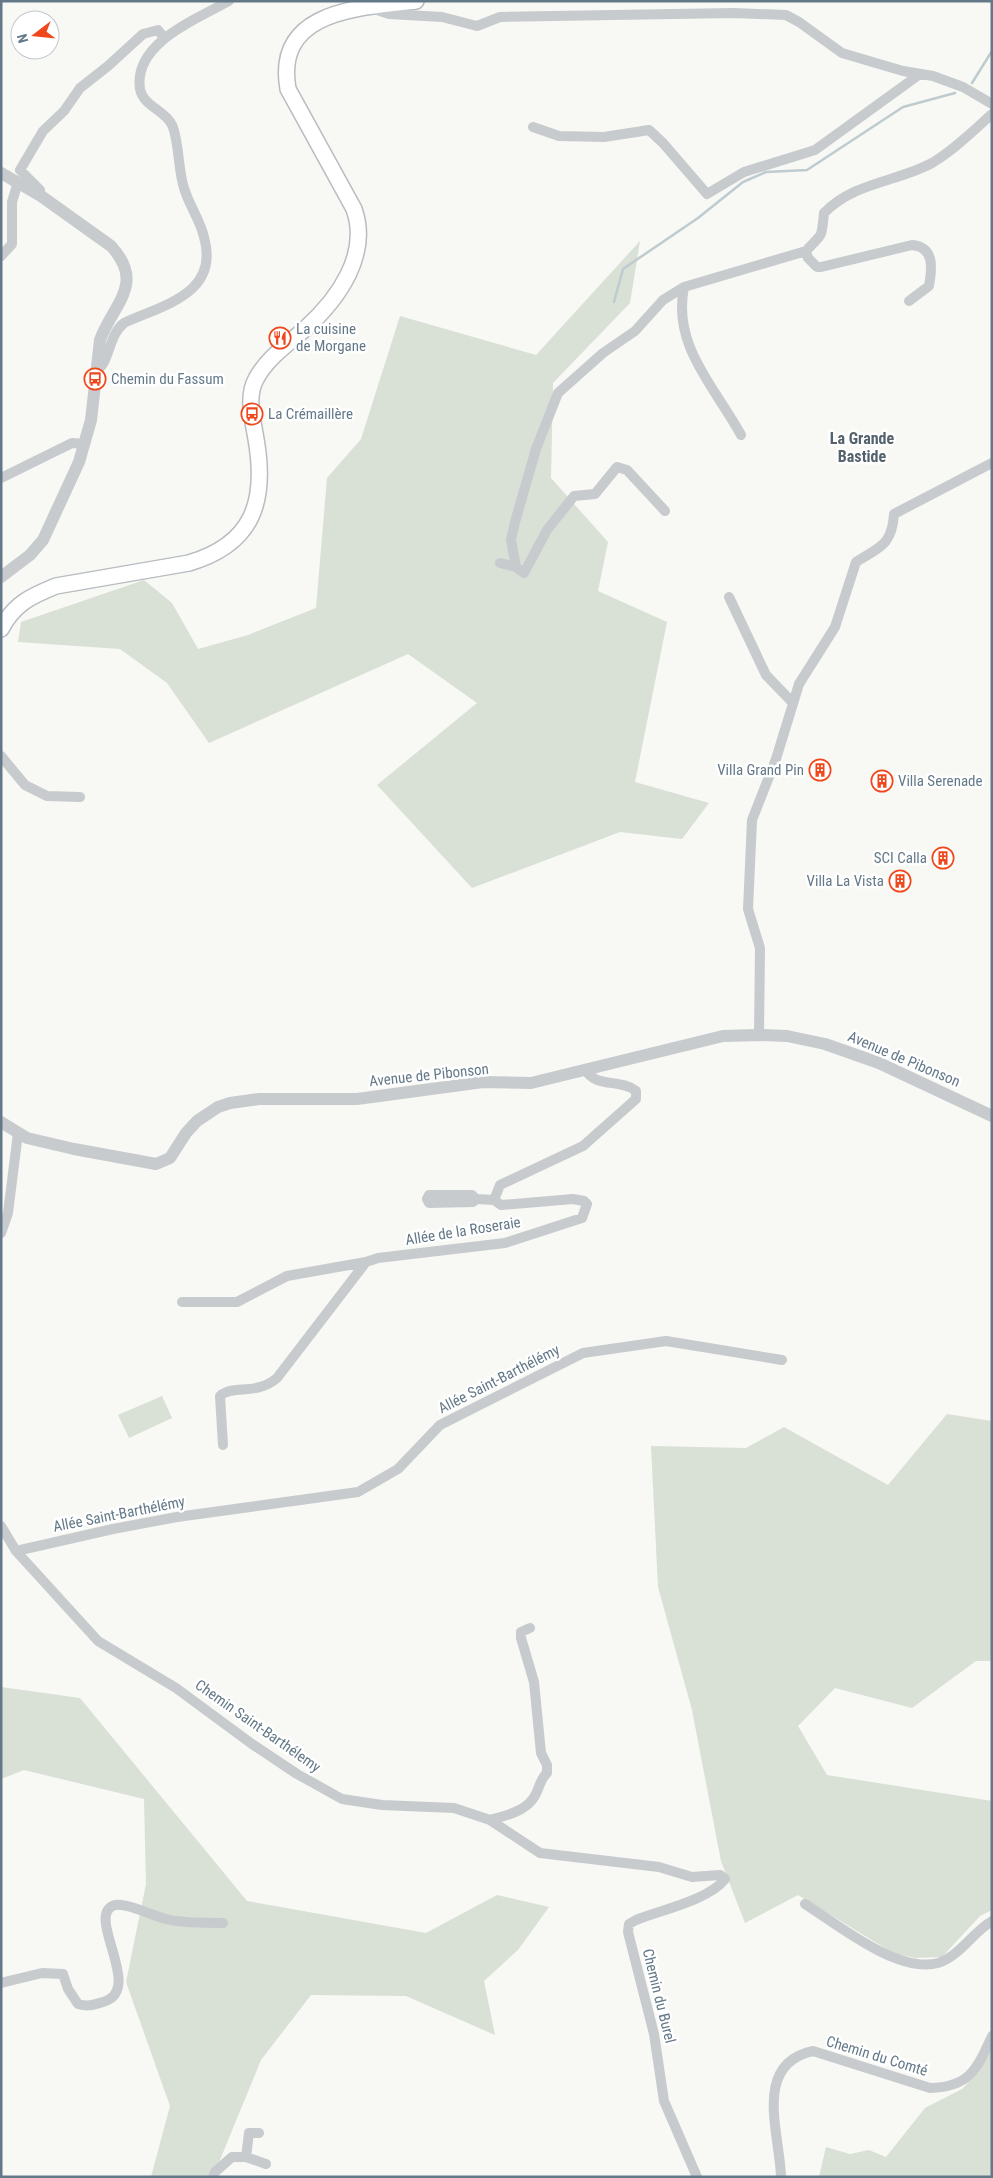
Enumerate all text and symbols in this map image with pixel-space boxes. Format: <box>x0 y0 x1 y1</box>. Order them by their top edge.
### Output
north arrow <box>10 10 60 60</box>
text: N <box>14 32 31 45</box>
place label: La cuisine de Morgane <box>296 320 366 355</box>
restaurant icon: La cuisine de Morgane <box>268 326 292 350</box>
bus stop icon: Chemin du Fassum <box>83 367 107 391</box>
place label: Chemin du Fassum <box>111 370 224 388</box>
bus stop icon: La Crémaillère <box>240 402 264 426</box>
place label: La Crémaillère <box>268 405 353 423</box>
district label: La Grande Bastide <box>830 429 894 466</box>
building icon: Villa Grand Pin <box>808 758 832 782</box>
place label: Villa Grand Pin <box>717 761 804 779</box>
building icon: Villa Serenade <box>870 769 894 793</box>
place label: Villa Serenade <box>898 772 983 790</box>
building icon: SCI Calla <box>931 846 955 870</box>
place label: SCI Calla <box>874 849 927 867</box>
building icon: Villa La Vista <box>888 869 912 893</box>
place label: Villa La Vista <box>807 872 884 890</box>
street label: Avenue de Pibonson <box>845 1027 963 1091</box>
street label: Avenue de Pibonson <box>368 1060 490 1090</box>
street label: Allée de la Roseraie <box>404 1213 522 1249</box>
street label: Allée Saint-Barthélémy <box>435 1341 563 1417</box>
street label: Allée Saint-Barthélémy <box>52 1492 186 1536</box>
street label: Chemin Saint-Barthélemy <box>192 1676 324 1776</box>
street label: Chemin du Burel <box>639 1947 679 2045</box>
street label: Chemin du Comté <box>824 2032 930 2080</box>

